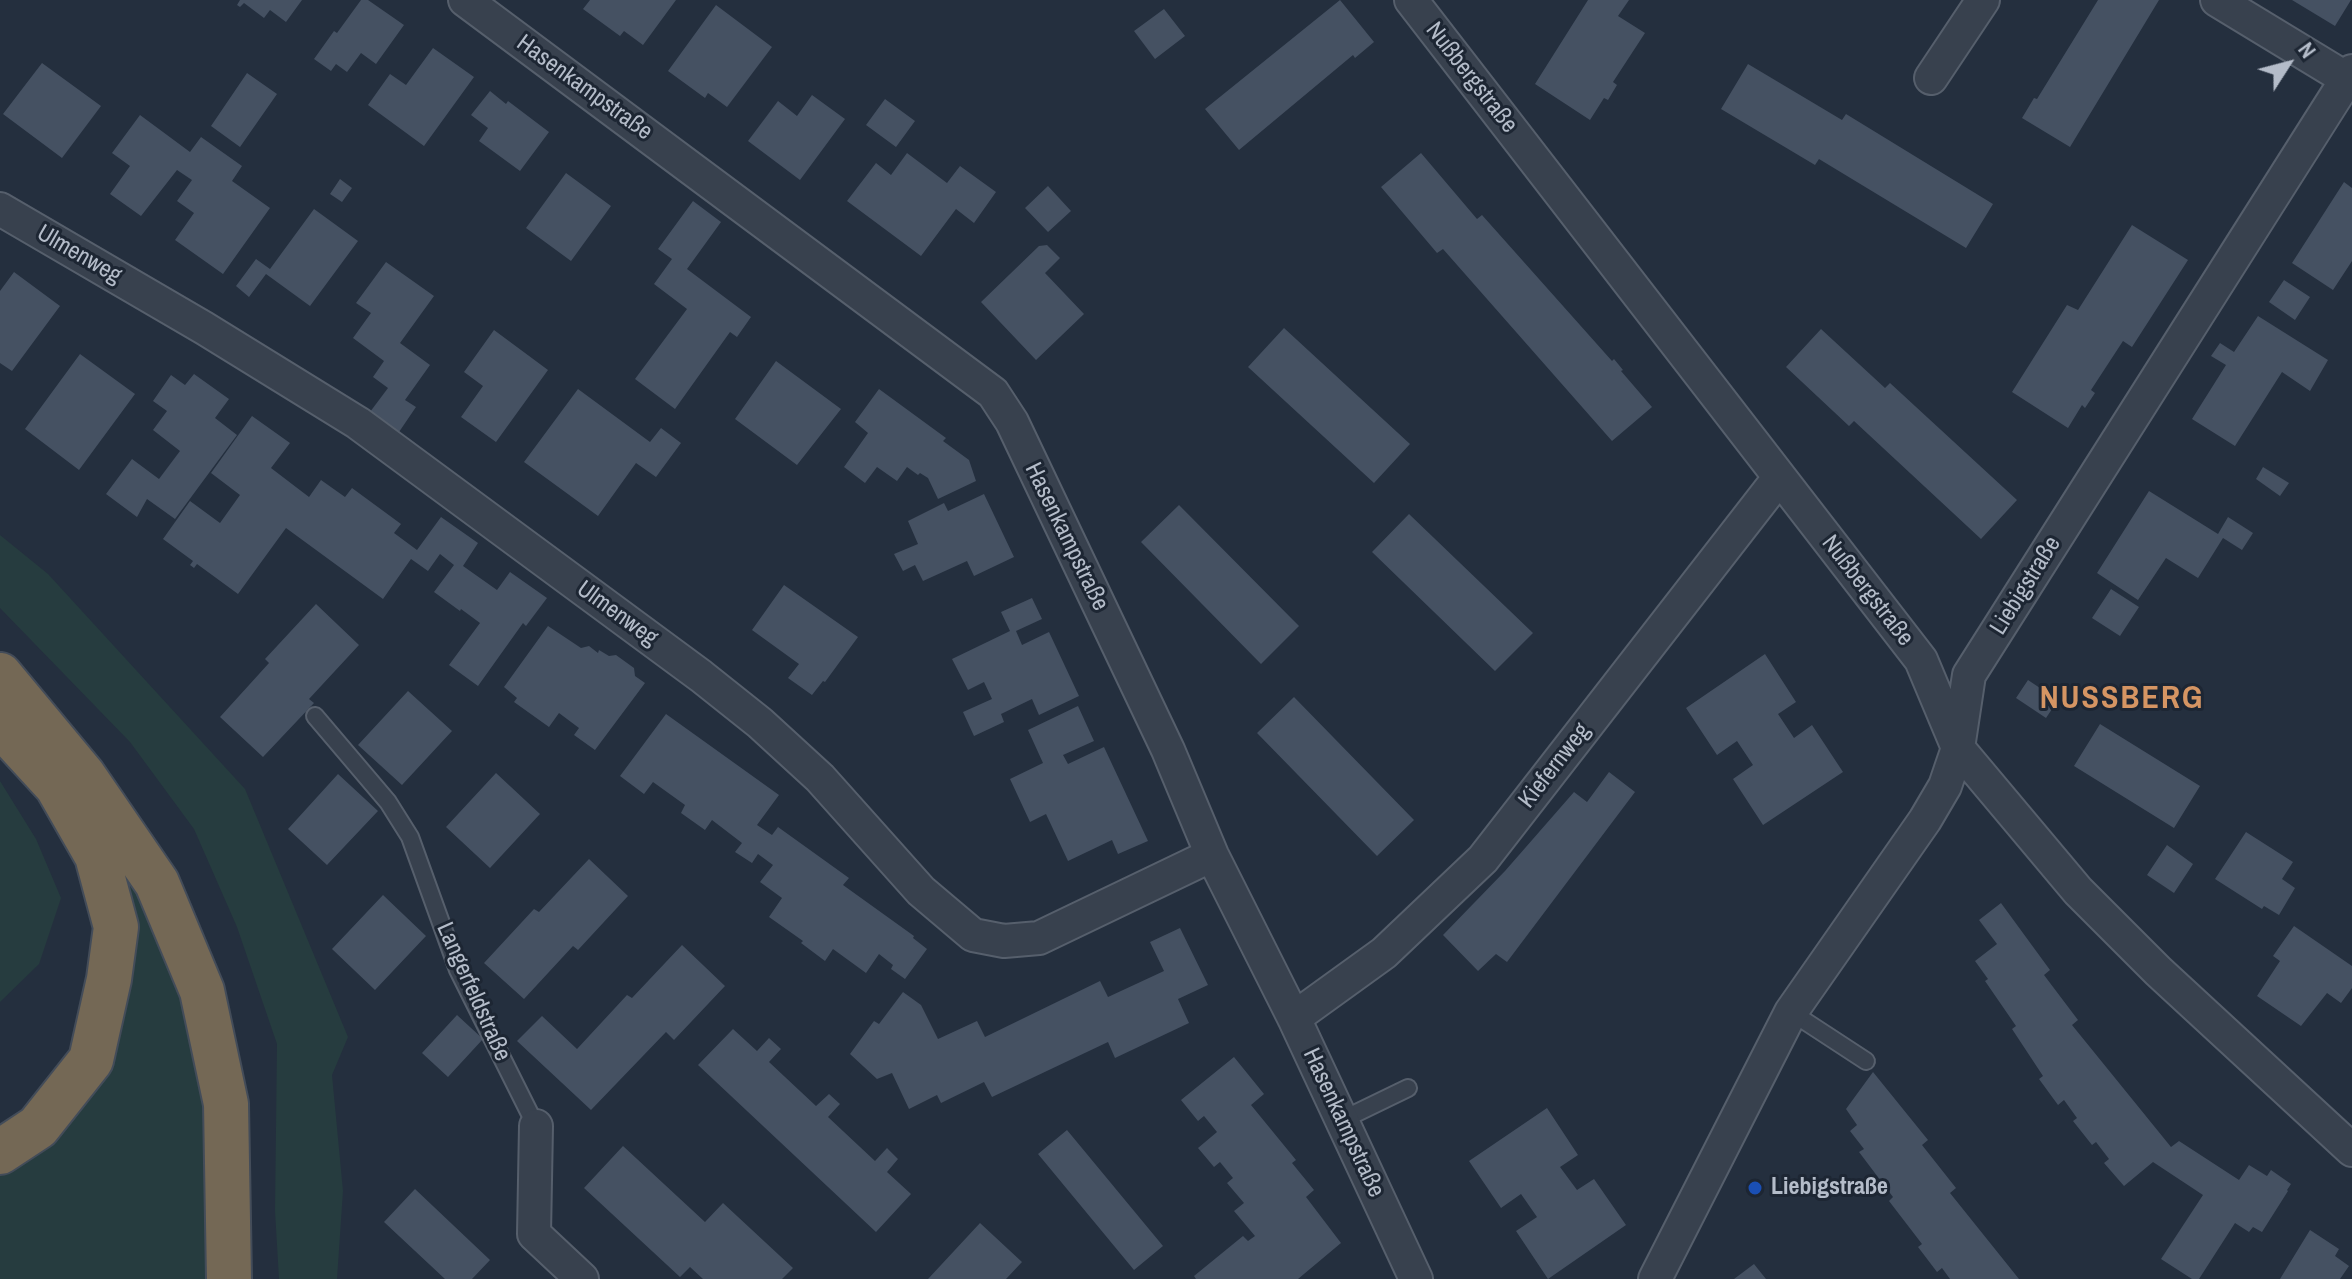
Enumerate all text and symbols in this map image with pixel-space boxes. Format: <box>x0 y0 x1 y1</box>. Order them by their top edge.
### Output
street label: Nußbergstraße <box>1419 17 1523 139</box>
north arrow <box>2248 24 2328 104</box>
street label: Hasenkampstraße <box>511 29 657 147</box>
text: N <box>2291 36 2323 64</box>
street label: Ulmenweg <box>32 219 126 291</box>
street label: Hasenkampstraße <box>1018 458 1114 616</box>
street label: Nußbergstraße <box>1815 530 1919 652</box>
street label: Liebigstraße <box>1985 532 2067 640</box>
street label: Ulmenweg <box>571 575 663 653</box>
district label: NUSSBERG <box>2040 680 2204 718</box>
street label: Kiefernweg <box>1513 718 1597 814</box>
street label: Langerfeldstraße <box>430 918 516 1066</box>
street label: Hasenkampstraße <box>1296 1044 1390 1202</box>
place label: Liebigstraße <box>1771 1174 1888 1202</box>
marker: Liebigstraße <box>1746 1179 1764 1197</box>

